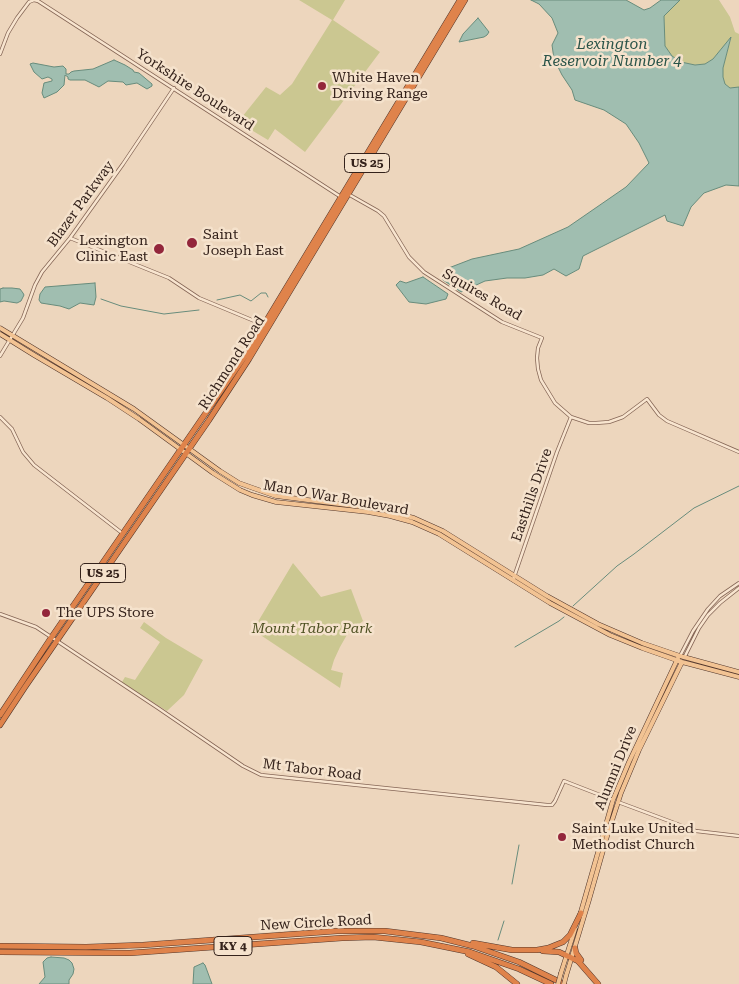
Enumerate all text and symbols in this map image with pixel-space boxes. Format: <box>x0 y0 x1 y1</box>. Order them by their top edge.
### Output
water label: Lexington Reservoir Number 4 <box>542 36 682 71</box>
street label: Yorkshire Boulevard <box>133 46 257 134</box>
place label: White Haven Driving Range <box>332 70 428 102</box>
marker: White Haven Driving Range <box>316 80 328 92</box>
road number: US 25 <box>344 154 390 172</box>
street label: Blazer Parkway <box>44 158 118 250</box>
place label: Saint Joseph East <box>203 227 284 260</box>
place label: Lexington Clinic East <box>76 233 148 266</box>
marker: Saint Joseph East <box>185 236 199 250</box>
marker: Lexington Clinic East <box>152 242 166 256</box>
street label: Squires Road <box>439 265 525 325</box>
street label: Richmond Road <box>195 313 269 413</box>
street label: Easthills Drive <box>508 446 556 544</box>
street label: Man O War Boulevard <box>262 477 410 519</box>
road number: US 25 <box>80 564 126 582</box>
place label: The UPS Store <box>56 605 154 621</box>
marker: The UPS Store <box>40 607 52 619</box>
park label: Mount Tabor Park <box>252 621 372 637</box>
street label: Alumni Drive <box>591 723 641 813</box>
street label: Mt Tabor Road <box>262 756 362 784</box>
place label: Saint Luke United Methodist Church <box>572 821 695 854</box>
marker: Saint Luke United Methodist Church <box>556 831 568 843</box>
street label: New Circle Road <box>260 912 372 934</box>
road number: KY 4 <box>214 936 252 956</box>

